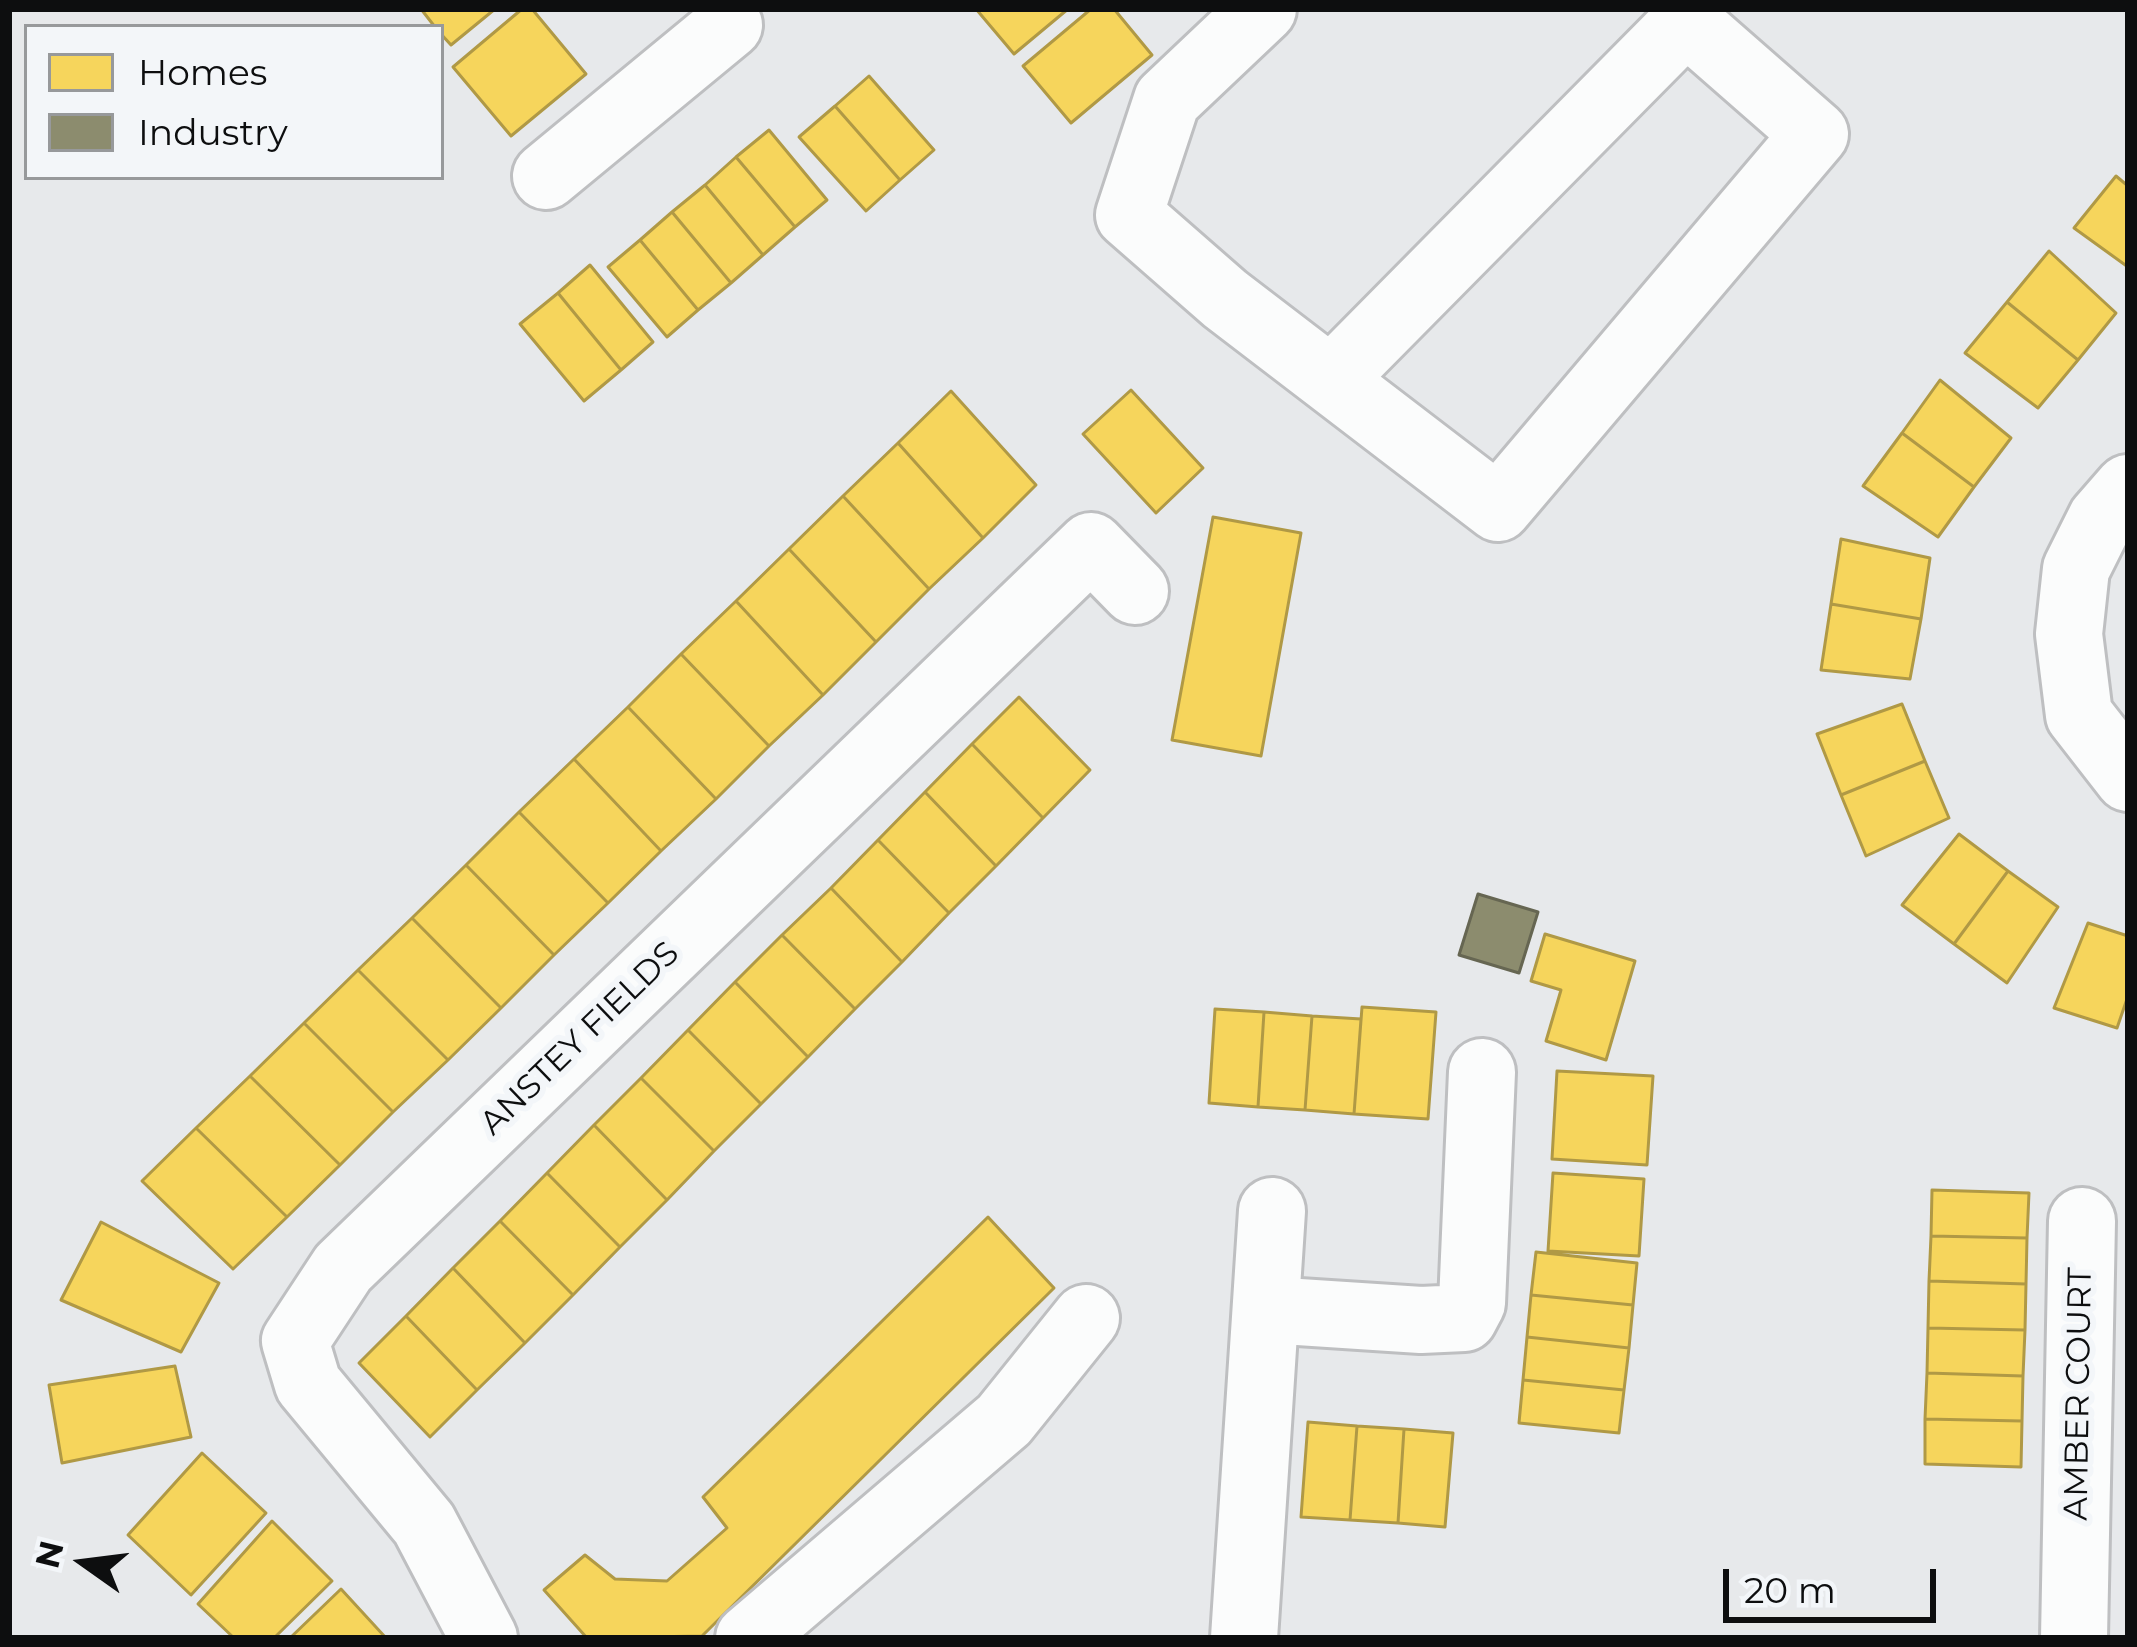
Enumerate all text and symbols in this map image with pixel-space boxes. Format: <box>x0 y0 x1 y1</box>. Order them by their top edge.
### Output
legend <box>24 24 444 180</box>
text: Homes <box>138 50 267 94</box>
text: Industry <box>138 110 288 154</box>
street label: ANSTEY FIELDS <box>472 934 688 1144</box>
street label: AMBER COURT <box>2057 1267 2101 1521</box>
north arrow <box>24 1503 144 1623</box>
text: N <box>26 1537 72 1572</box>
scale bar <box>1729 1545 1942 1619</box>
text: 20 m <box>1744 1568 1836 1612</box>

